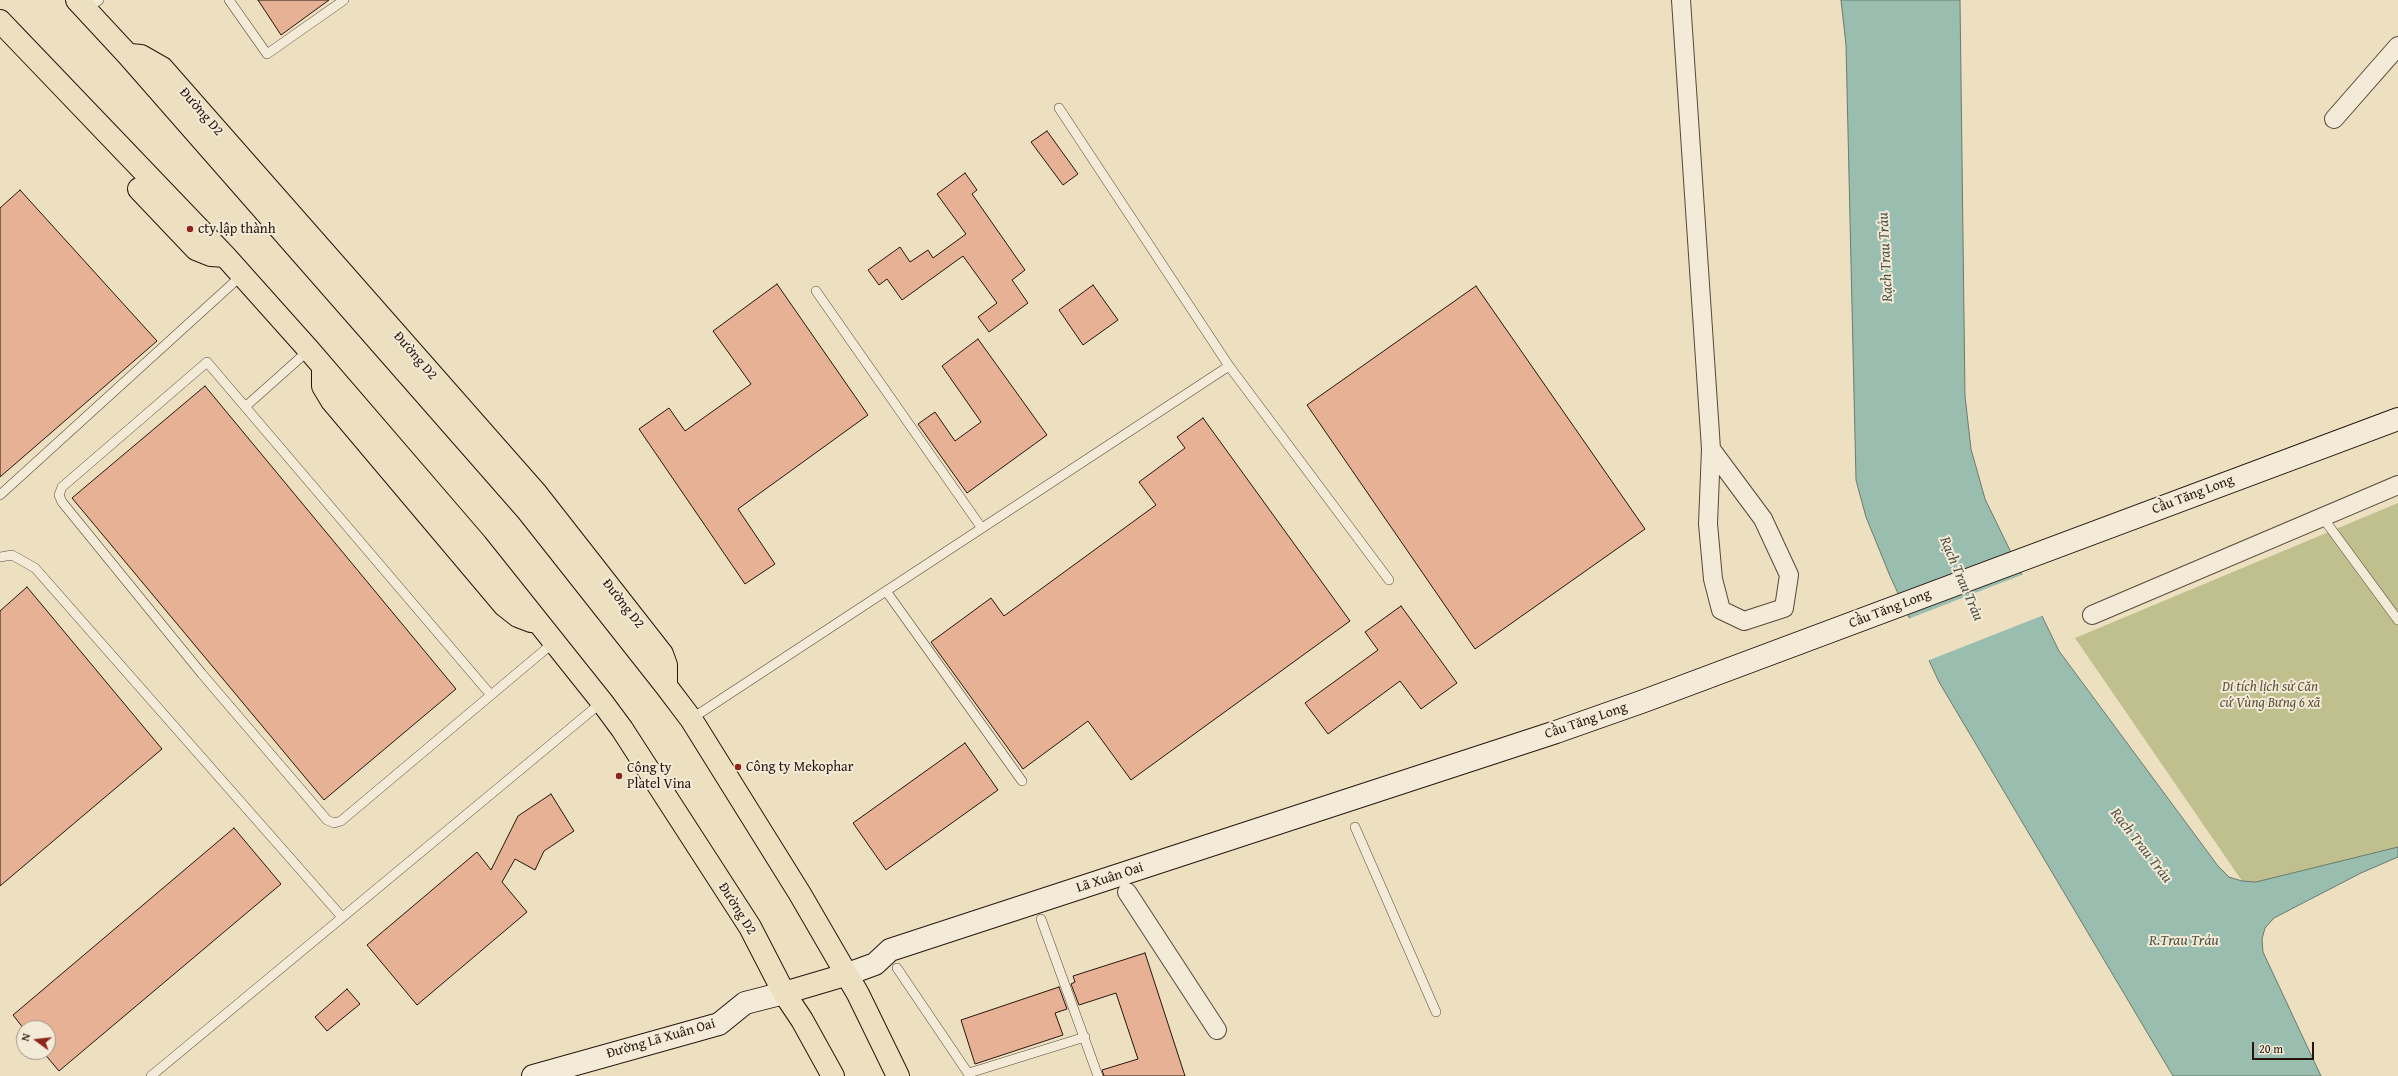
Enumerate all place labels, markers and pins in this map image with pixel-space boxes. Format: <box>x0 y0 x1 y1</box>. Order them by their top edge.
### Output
place label: cty lập thành <box>198 221 276 237</box>
marker: cty lập thành <box>185 224 195 234</box>
place label: Công ty Mekophar <box>746 759 853 775</box>
place label: Công ty Platel Vina <box>627 760 691 792</box>
marker: Công ty Mekophar <box>733 762 743 772</box>
marker: Công ty Platel Vina <box>614 771 624 781</box>

